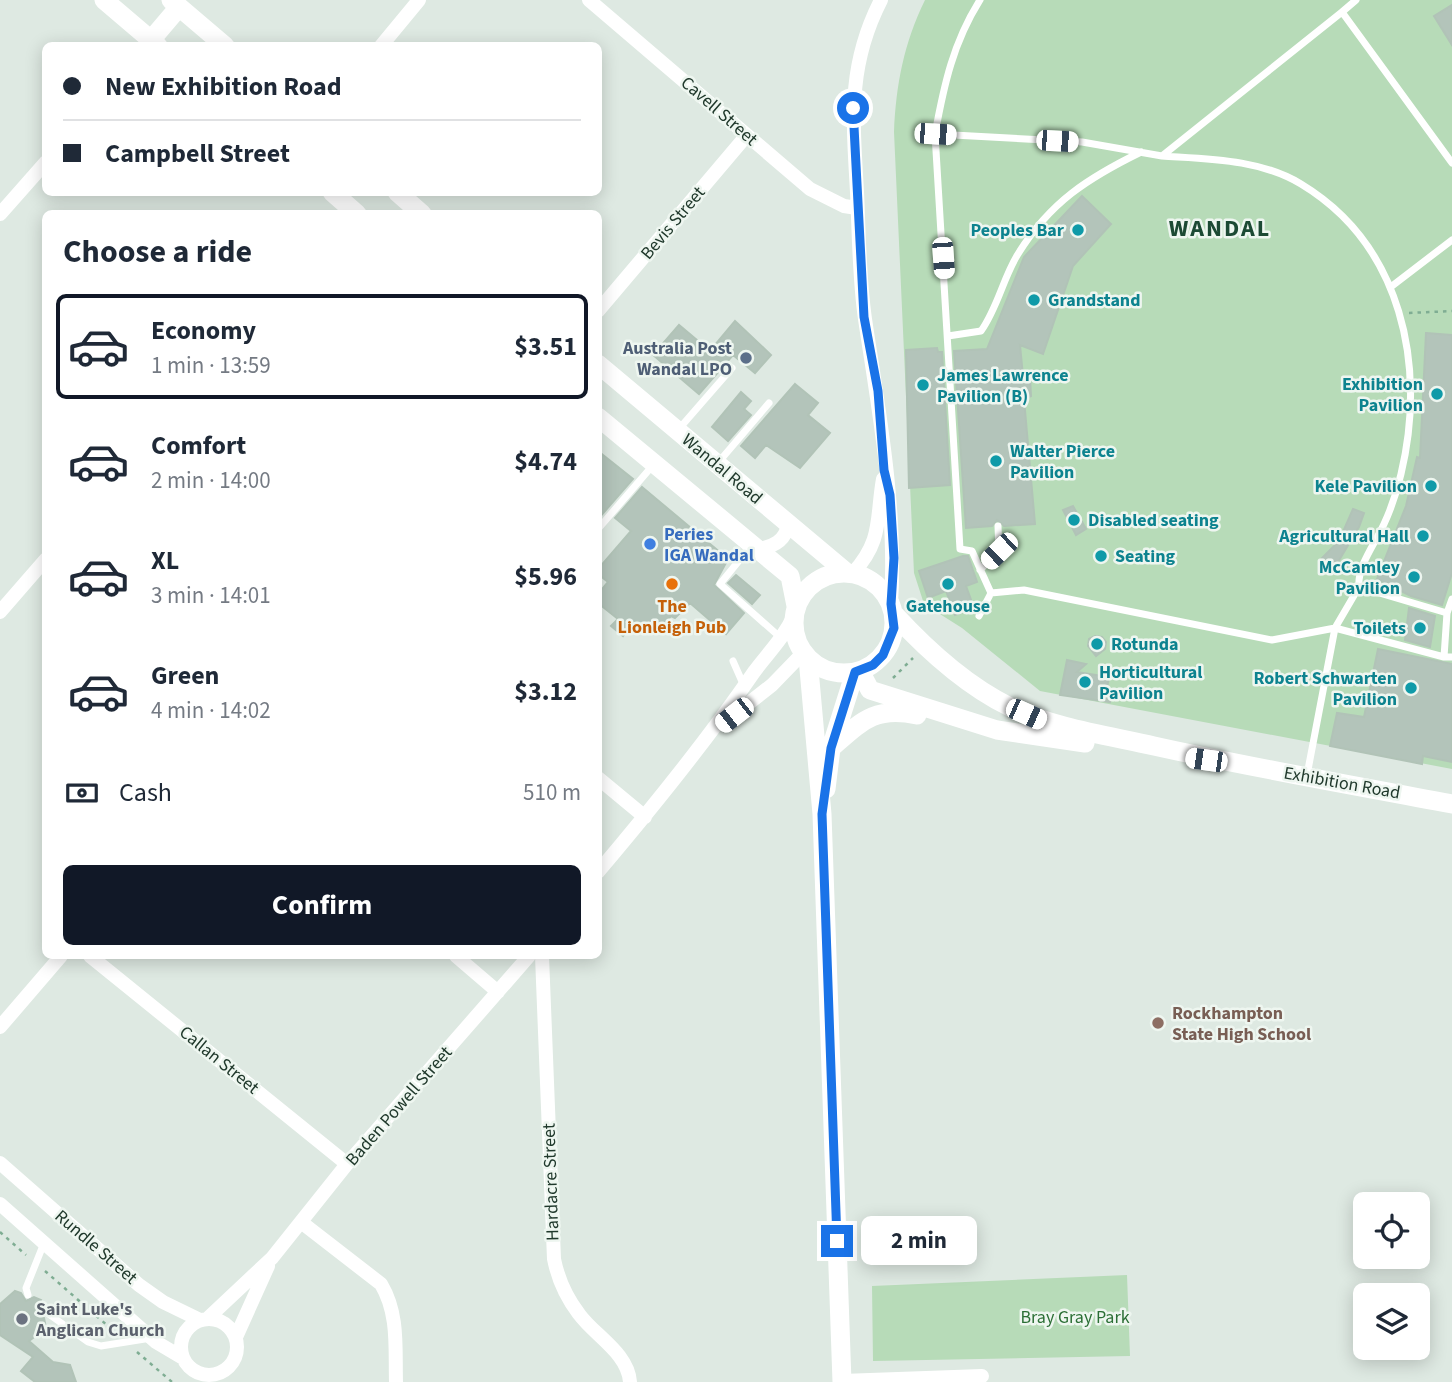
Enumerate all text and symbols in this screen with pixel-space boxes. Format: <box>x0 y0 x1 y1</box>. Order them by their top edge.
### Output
text: New Exhibition Road <box>105 68 342 105</box>
street label: Cavell Street <box>675 71 763 151</box>
route start <box>837 92 869 124</box>
car <box>914 122 957 146</box>
car <box>1036 129 1079 153</box>
text: Campbell Street <box>105 135 290 172</box>
street label: Bevis Street <box>635 181 711 265</box>
district label: WANDAL <box>1169 211 1271 246</box>
place label: Peoples Bar <box>970 218 1065 243</box>
marker: Peoples Bar <box>1070 222 1086 238</box>
text: Choose a ride <box>63 229 252 275</box>
car <box>932 236 955 280</box>
place label: Grandstand <box>1048 288 1140 313</box>
marker: Grandstand <box>1026 292 1042 308</box>
text: Economy <box>151 312 256 349</box>
icon: car <box>67 315 130 378</box>
text: $3.51 <box>514 328 577 365</box>
place label: Australia Post Wandal LPO <box>622 336 732 382</box>
text: 1 min · 13:59 <box>151 349 271 382</box>
marker: Australia Post Wandal LPO <box>738 350 754 366</box>
place label: James Lawrence Pavilion (B) <box>937 363 1069 409</box>
place label: Exhibition Pavilion <box>1342 372 1423 418</box>
marker: James Lawrence Pavilion (B) <box>915 377 931 393</box>
marker: Exhibition Pavilion <box>1429 386 1445 402</box>
text: Comfort <box>151 427 246 464</box>
street label: Wandal Road <box>676 428 768 510</box>
icon: car <box>67 430 130 493</box>
place label: Walter Pierce Pavilion <box>1010 439 1115 485</box>
text: $4.74 <box>514 443 577 480</box>
marker: Walter Pierce Pavilion <box>988 453 1004 469</box>
text: 2 min · 14:00 <box>151 464 271 497</box>
place label: Kele Pavilion <box>1314 474 1417 499</box>
marker: Kele Pavilion <box>1423 478 1439 494</box>
place label: Disabled seating <box>1088 508 1219 533</box>
marker: Disabled seating <box>1066 512 1082 528</box>
place label: Peries IGA Wandal <box>664 522 754 568</box>
place label: Agricultural Hall <box>1278 524 1409 549</box>
marker: Agricultural Hall <box>1415 528 1431 544</box>
car <box>977 529 1022 573</box>
marker: Peries IGA Wandal <box>642 536 658 552</box>
text: XL <box>151 542 179 579</box>
place label: Seating <box>1115 544 1175 569</box>
icon: car <box>67 545 130 608</box>
marker: Seating <box>1093 548 1109 564</box>
place label: McCamley Pavilion <box>1319 555 1401 601</box>
text: $5.96 <box>514 558 577 595</box>
marker: McCamley Pavilion <box>1406 569 1422 585</box>
marker: The Lionleigh Pub <box>664 576 680 592</box>
marker: Gatehouse <box>940 576 956 592</box>
text: 3 min · 14:01 <box>151 579 271 612</box>
place label: The Lionleigh Pub <box>618 594 726 640</box>
place label: Gatehouse <box>906 594 990 619</box>
place label: Toilets <box>1353 616 1406 641</box>
marker: Toilets <box>1412 620 1428 636</box>
place label: Rotunda <box>1111 632 1179 657</box>
marker: Rotunda <box>1089 636 1105 652</box>
text: Green <box>151 657 219 694</box>
icon: car <box>67 660 130 723</box>
place label: Horticultural Pavilion <box>1099 660 1202 706</box>
place label: Robert Schwarten Pavilion <box>1254 666 1397 712</box>
text: $3.12 <box>514 673 577 710</box>
marker: Horticultural Pavilion <box>1077 674 1093 690</box>
marker: Robert Schwarten Pavilion <box>1403 680 1419 696</box>
text: 4 min · 14:02 <box>151 694 271 727</box>
car <box>711 694 758 736</box>
car <box>1003 696 1050 732</box>
car <box>1184 747 1229 773</box>
street label: Exhibition Road <box>1282 760 1402 806</box>
icon: cash <box>63 774 101 812</box>
text: Cash <box>119 774 172 811</box>
text: 510 m <box>523 776 581 809</box>
button: Confirm <box>63 865 581 945</box>
place label: Rockhampton State High School <box>1172 1001 1311 1047</box>
marker: Rockhampton State High School <box>1150 1015 1166 1031</box>
street label: Callan Street <box>174 1020 264 1100</box>
street label: Baden Powell Street <box>340 1041 458 1171</box>
street label: Hardacre Street <box>536 1123 566 1241</box>
map controls <box>1353 1192 1430 1360</box>
button: locate <box>1353 1192 1430 1269</box>
street label: Rundle Street <box>49 1204 143 1290</box>
callout: 2 min <box>862 1216 977 1266</box>
text: 2 min <box>891 1224 947 1257</box>
route end <box>821 1225 853 1257</box>
button: layers <box>1353 1283 1430 1360</box>
place label: Saint Luke's Anglican Church <box>35 1297 165 1343</box>
park label: Bray Gray Park <box>1020 1305 1130 1330</box>
marker: Saint Luke's Anglican Church <box>14 1311 30 1327</box>

